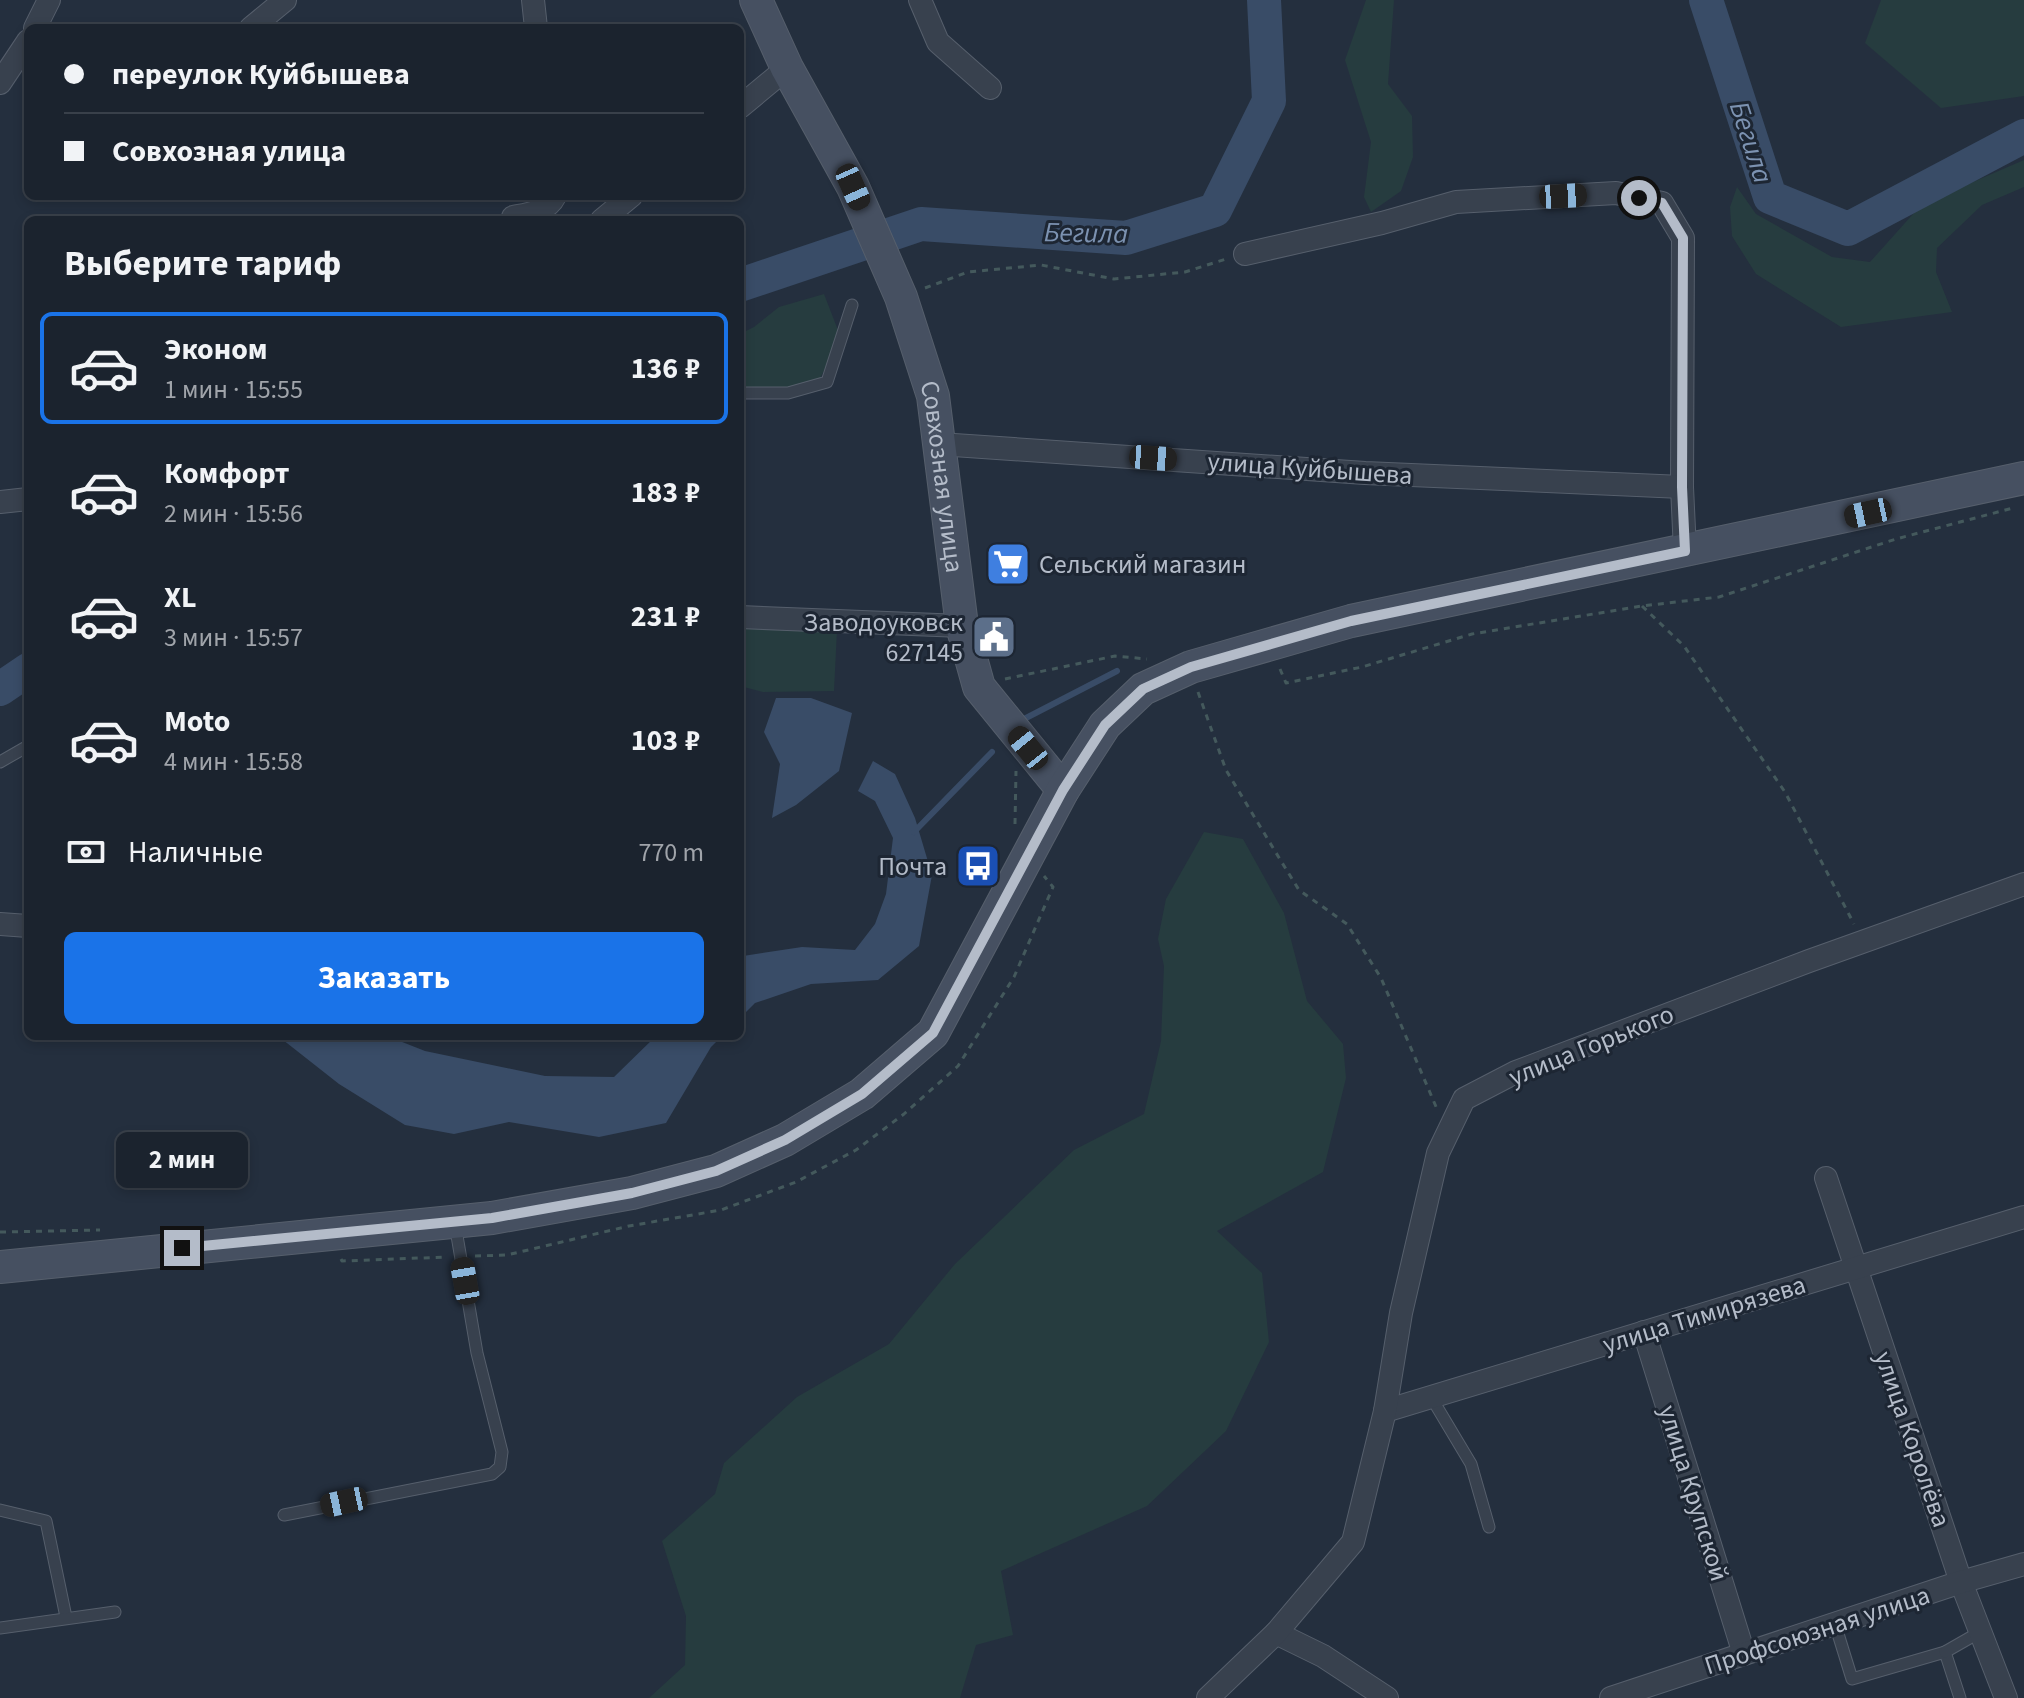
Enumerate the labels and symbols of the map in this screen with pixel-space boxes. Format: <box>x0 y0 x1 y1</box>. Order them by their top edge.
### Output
water label: Бегила <box>1719 96 1783 189</box>
car <box>832 160 874 214</box>
route start <box>1621 180 1657 216</box>
car <box>1538 183 1588 209</box>
water label: Бегила <box>1044 212 1128 254</box>
street label: Совхозная улица <box>910 376 973 575</box>
street label: улица Куйбышева <box>1206 443 1414 494</box>
car <box>1128 444 1178 472</box>
car <box>1842 496 1894 530</box>
supermarket icon: Сельский магазин <box>984 540 1032 588</box>
place label: Сельский магазин <box>1039 546 1246 583</box>
place label: Заводоуковск 627145 <box>804 604 963 671</box>
public building icon: Заводоуковск 627145 <box>970 613 1018 661</box>
car <box>1004 722 1052 774</box>
bus stop icon: Почта <box>954 842 1002 890</box>
place label: Почта <box>878 848 947 885</box>
street label: улица Горького <box>1503 996 1679 1095</box>
callout: 2 мин <box>116 1132 248 1188</box>
route end <box>164 1230 200 1266</box>
car <box>449 1255 481 1307</box>
street label: улица Тимирязева <box>1598 1266 1810 1363</box>
street label: улица Королёва <box>1865 1346 1960 1532</box>
street label: улица Крупской <box>1649 1401 1738 1586</box>
car <box>318 1485 370 1519</box>
street label: Профсоюзная улица <box>1700 1577 1935 1684</box>

